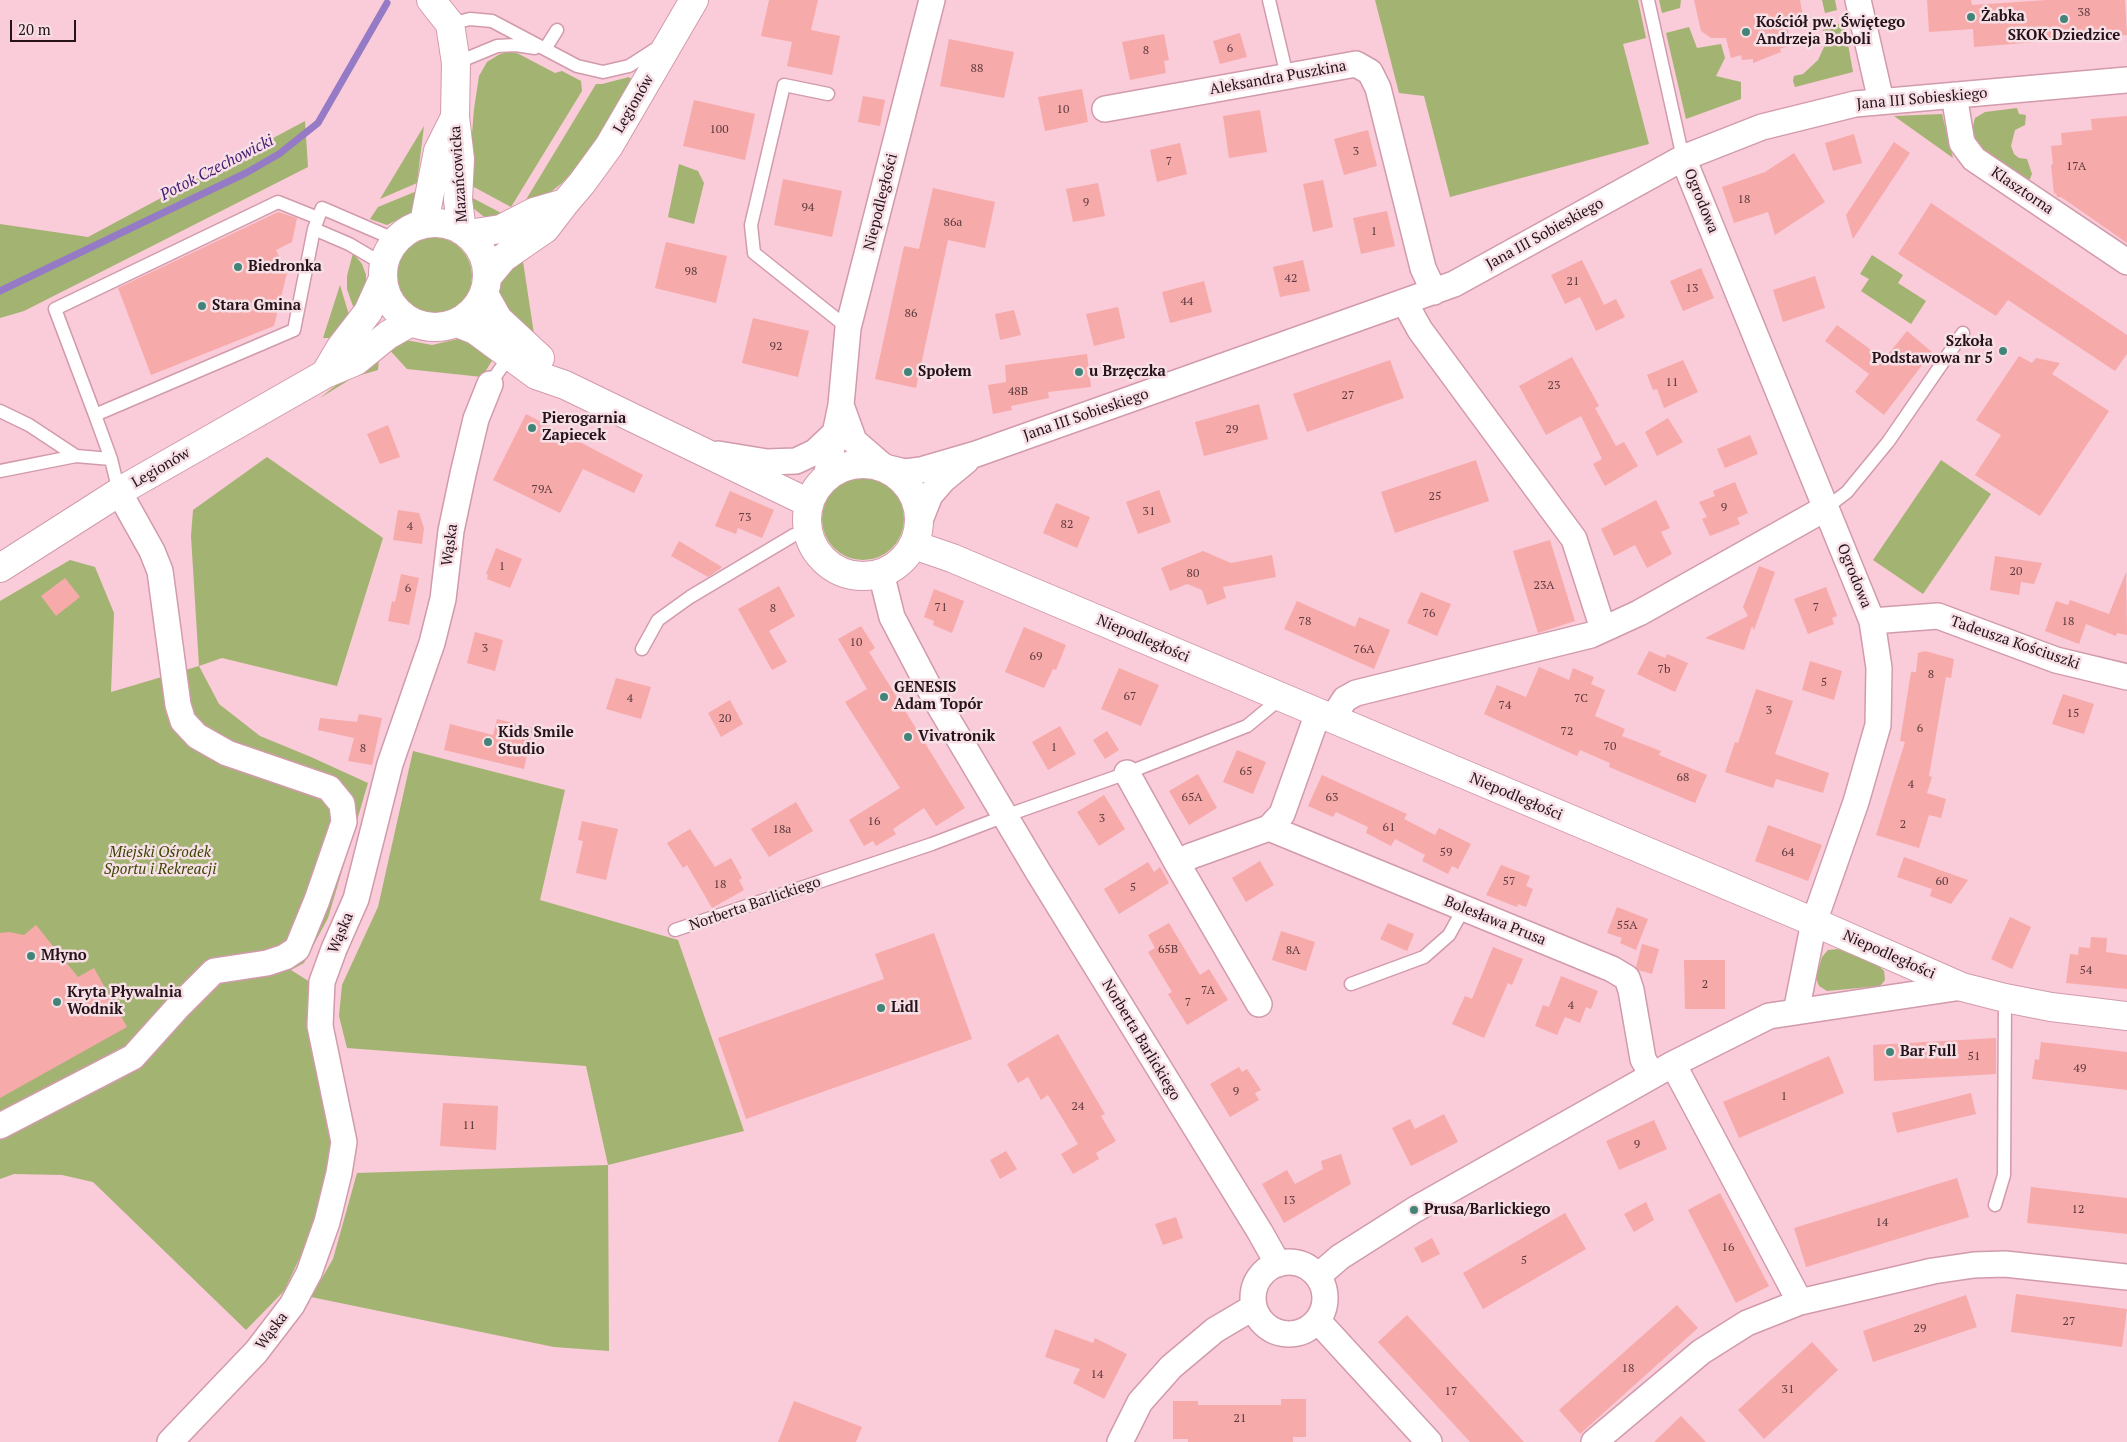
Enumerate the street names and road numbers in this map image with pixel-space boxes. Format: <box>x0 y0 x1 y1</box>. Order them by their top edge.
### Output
street label: Aleksandra Puszkina <box>1208 57 1348 99</box>
street label: Legionów <box>610 72 658 136</box>
street label: Jana III Sobieskiego <box>1856 84 1988 114</box>
street label: Mazańcowicka <box>447 125 471 223</box>
street label: Niepodległości <box>860 152 902 252</box>
street label: Klasztorna <box>1987 163 2057 219</box>
street label: Ogrodowa <box>1680 166 1722 236</box>
street label: Jana III Sobieskiego <box>1483 194 1607 274</box>
street label: Jana III Sobieskiego <box>1021 385 1151 445</box>
street label: Legionów <box>129 444 193 492</box>
street label: Wąska <box>438 523 462 567</box>
street label: Ogrodowa <box>1833 541 1875 611</box>
street label: Niepodległości <box>1094 611 1192 667</box>
street label: Tadeusza Kościuszki <box>1948 612 2082 674</box>
street label: Niepodległości <box>1467 769 1565 825</box>
street label: Norberta Barlickiego <box>687 873 823 935</box>
street label: Bolesława Prusa <box>1442 892 1548 950</box>
street label: Wąska <box>324 910 358 956</box>
street label: Niepodległości <box>1840 927 1938 983</box>
street label: Norberta Barlickiego <box>1098 976 1184 1104</box>
street label: Wąska <box>252 1309 292 1353</box>

